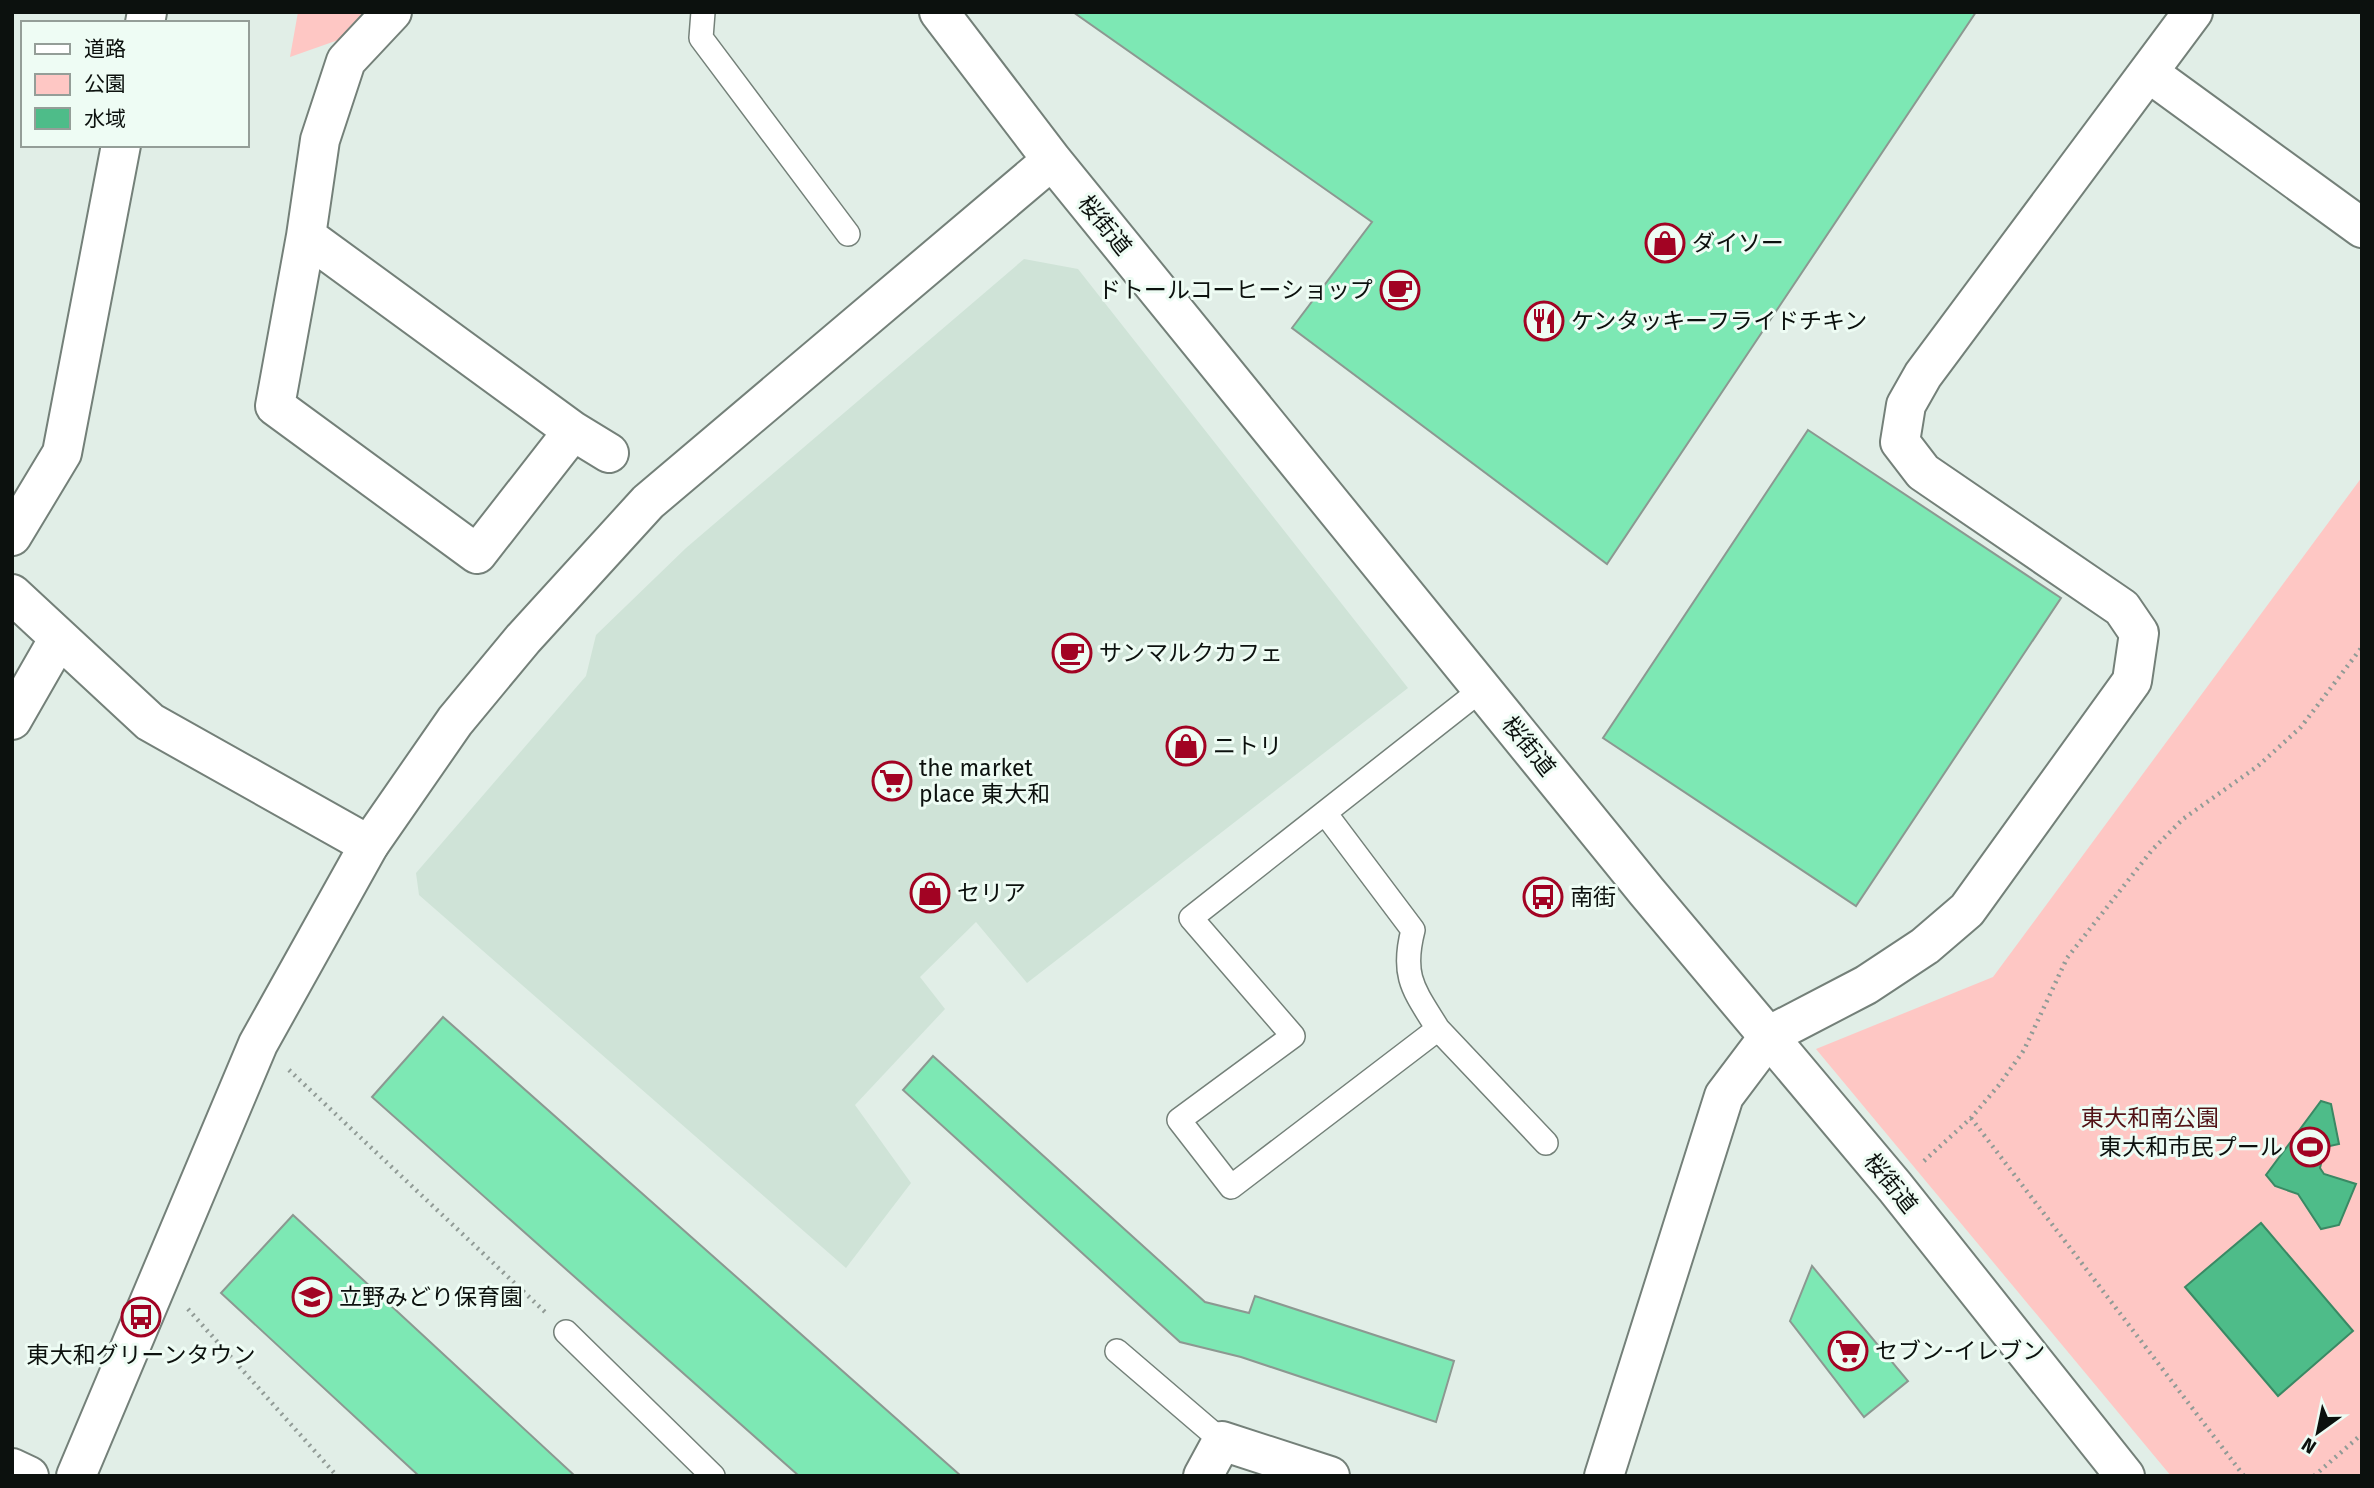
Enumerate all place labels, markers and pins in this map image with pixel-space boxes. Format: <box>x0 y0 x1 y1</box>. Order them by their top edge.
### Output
shop icon: ダイソー <box>1644 222 1686 264</box>
place label: ダイソー <box>1692 229 1784 257</box>
cafe icon: ドトールコーヒーショップ <box>1379 269 1421 311</box>
place label: ドトールコーヒーショップ <box>1098 276 1373 304</box>
restaurant icon: ケンタッキーフライドチキン <box>1523 300 1565 342</box>
place label: ケンタッキーフライドチキン <box>1571 307 1867 335</box>
cafe icon: サンマルクカフェ <box>1051 632 1093 674</box>
place label: サンマルクカフェ <box>1099 639 1283 667</box>
shop icon: ニトリ <box>1165 725 1207 767</box>
place label: ニトリ <box>1213 732 1282 760</box>
place label: the market place 東大和 <box>919 754 1050 808</box>
supermarket icon: the market place 東大和 <box>871 760 913 802</box>
shop icon: セリア <box>909 872 951 914</box>
bus stop icon: 南街 <box>1522 876 1564 918</box>
place label: セリア <box>957 879 1026 907</box>
place label: 南街 <box>1570 883 1616 911</box>
sports icon: 東大和市民プール <box>2289 1126 2331 1168</box>
place label: 東大和市民プール <box>2099 1133 2283 1161</box>
school or university icon: 立野みどり保育園 <box>291 1276 333 1318</box>
place label: 立野みどり保育園 <box>339 1283 523 1311</box>
bus stop icon: 東大和グリーンタウン <box>120 1296 162 1338</box>
supermarket icon: セブン-イレブン <box>1827 1330 1869 1372</box>
place label: セブン-イレブン <box>1875 1337 2045 1365</box>
place label: 東大和グリーンタウン <box>27 1341 255 1369</box>

